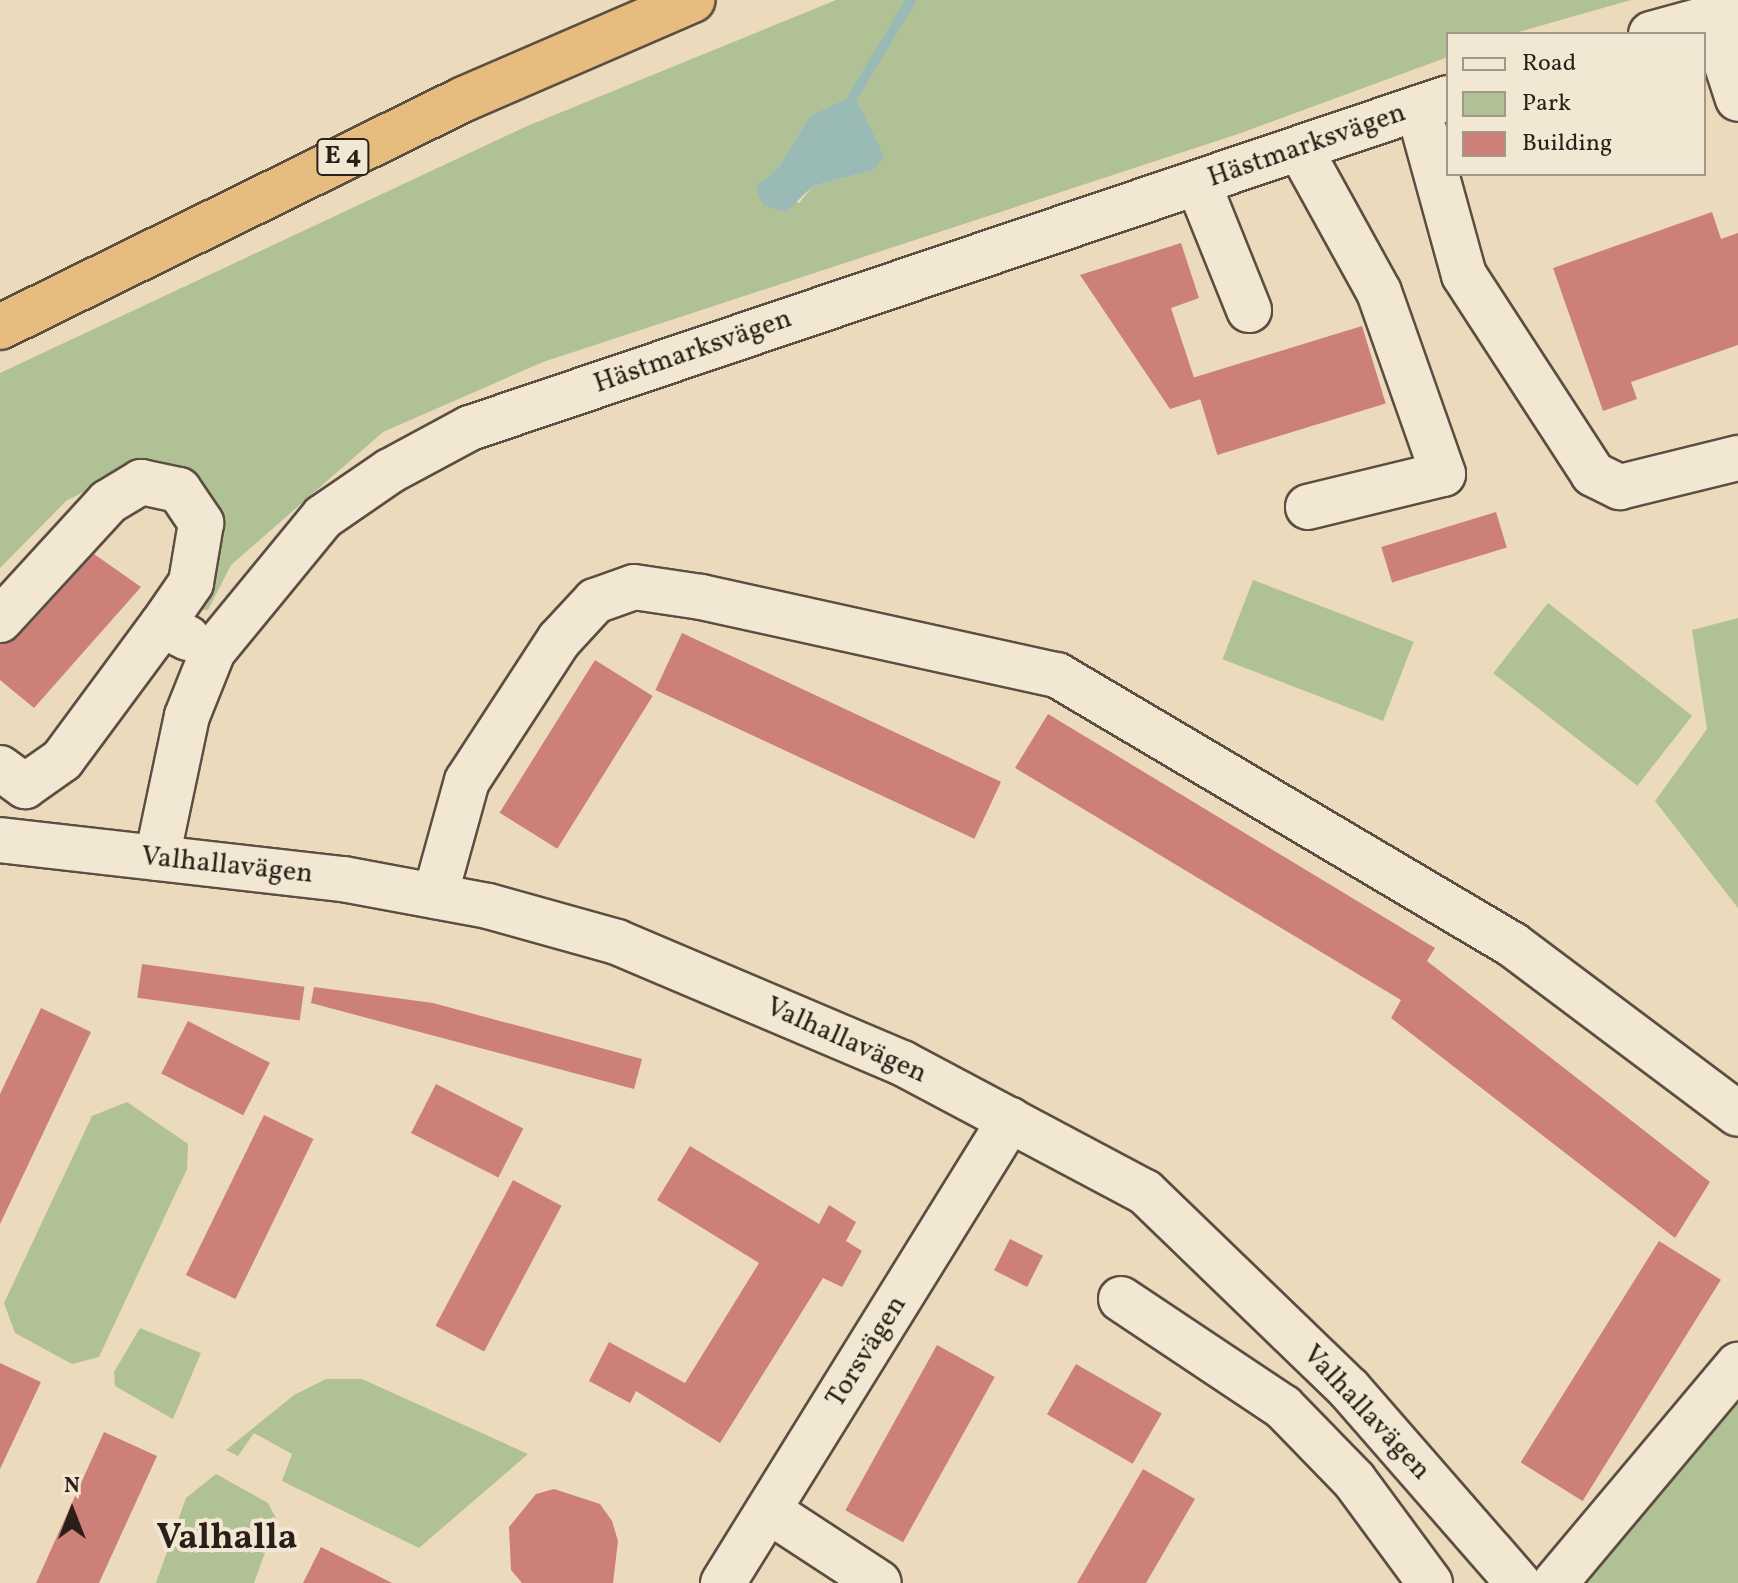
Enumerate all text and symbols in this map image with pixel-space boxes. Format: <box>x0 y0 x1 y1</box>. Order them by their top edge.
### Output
legend <box>1446 32 1706 176</box>
text: Road <box>1522 47 1576 81</box>
text: Park <box>1522 87 1571 121</box>
street label: Hästmarksvägen <box>1204 96 1410 196</box>
text: Building <box>1522 127 1612 161</box>
road number: E 4 <box>315 135 371 179</box>
street label: Hästmarksvägen <box>590 302 796 402</box>
street label: Valhallavägen <box>139 840 315 892</box>
street label: Valhallavägen <box>760 991 932 1091</box>
street label: Torsvägen <box>820 1290 914 1414</box>
street label: Valhallavägen <box>1295 1338 1437 1488</box>
north arrow <box>32 1471 112 1551</box>
text: N <box>64 1471 80 1502</box>
district label: Valhalla <box>157 1518 297 1562</box>

